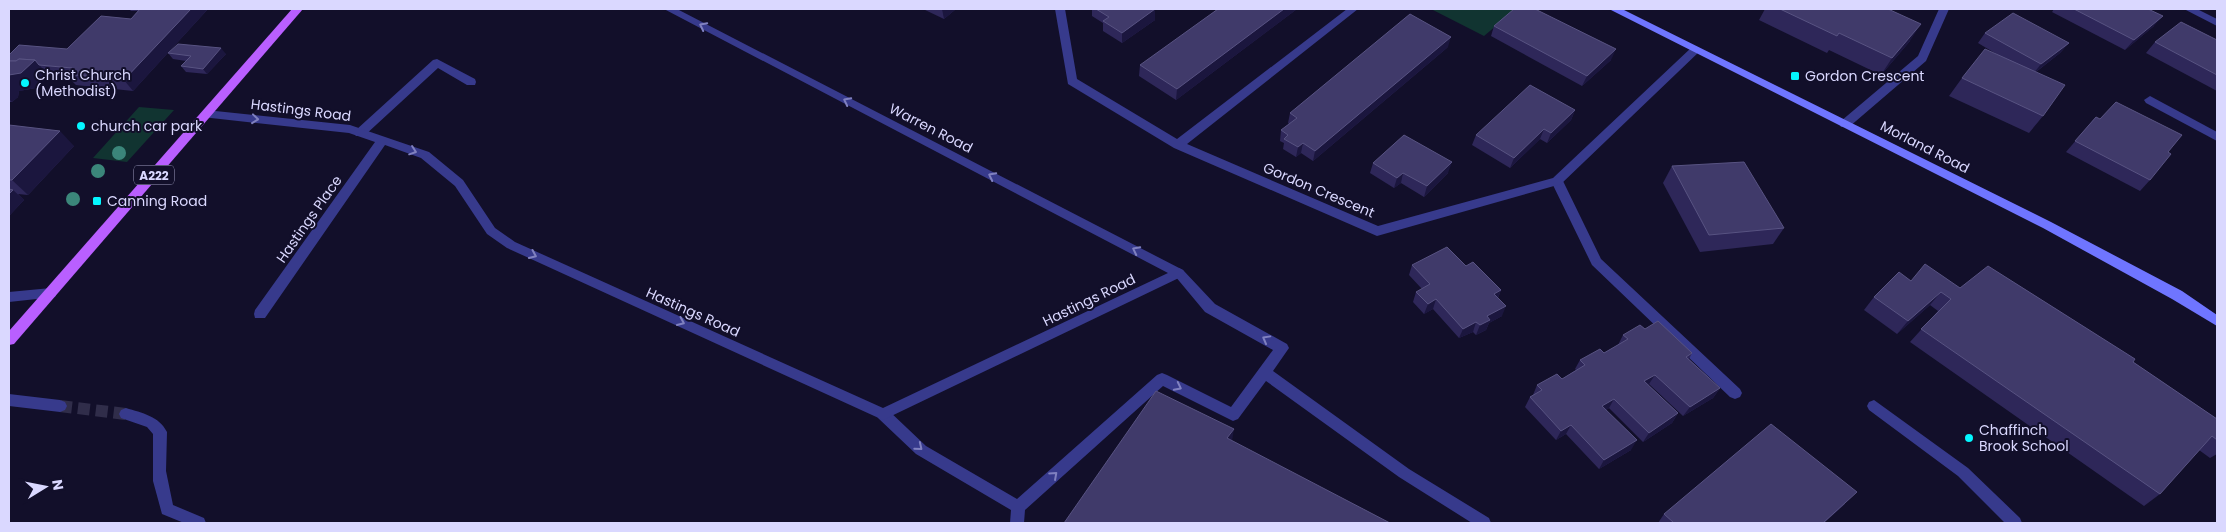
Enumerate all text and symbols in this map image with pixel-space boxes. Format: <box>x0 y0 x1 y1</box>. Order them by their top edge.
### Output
one-way arrow <box>699 22 708 32</box>
place label: Christ Church (Methodist) <box>35 65 131 101</box>
place label: Gordon Crescent <box>1805 66 1924 86</box>
marker: Gordon Crescent <box>1789 70 1801 82</box>
marker: Christ Church (Methodist) <box>19 77 31 89</box>
street label: Hastings Road <box>250 94 352 126</box>
one-way arrow <box>843 97 852 107</box>
street label: Warren Road <box>886 98 976 158</box>
one-way arrow <box>251 113 259 124</box>
place label: church car park <box>91 116 203 136</box>
street label: Morland Road <box>1877 116 1973 178</box>
marker: church car park <box>75 120 87 132</box>
one-way arrow <box>408 146 417 156</box>
street label: Gordon Crescent <box>1260 157 1378 223</box>
road number: A222 <box>134 166 174 184</box>
street label: Hastings Place <box>271 171 347 267</box>
one-way arrow <box>988 172 997 182</box>
place label: Canning Road <box>107 191 207 211</box>
marker: Canning Road <box>91 195 103 207</box>
one-way arrow <box>1132 246 1141 256</box>
one-way arrow <box>528 249 537 260</box>
street label: Hastings Road <box>1039 269 1139 331</box>
street label: Hastings Road <box>643 282 743 342</box>
one-way arrow <box>676 316 685 327</box>
one-way arrow <box>1262 335 1271 345</box>
one-way arrow <box>1173 381 1182 391</box>
place label: Chaffinch Brook School <box>1979 420 2069 456</box>
marker: Chaffinch Brook School <box>1963 432 1975 444</box>
one-way arrow <box>914 442 923 451</box>
north arrow <box>20 462 70 512</box>
one-way arrow <box>1049 472 1058 481</box>
text: N <box>47 478 69 492</box>

